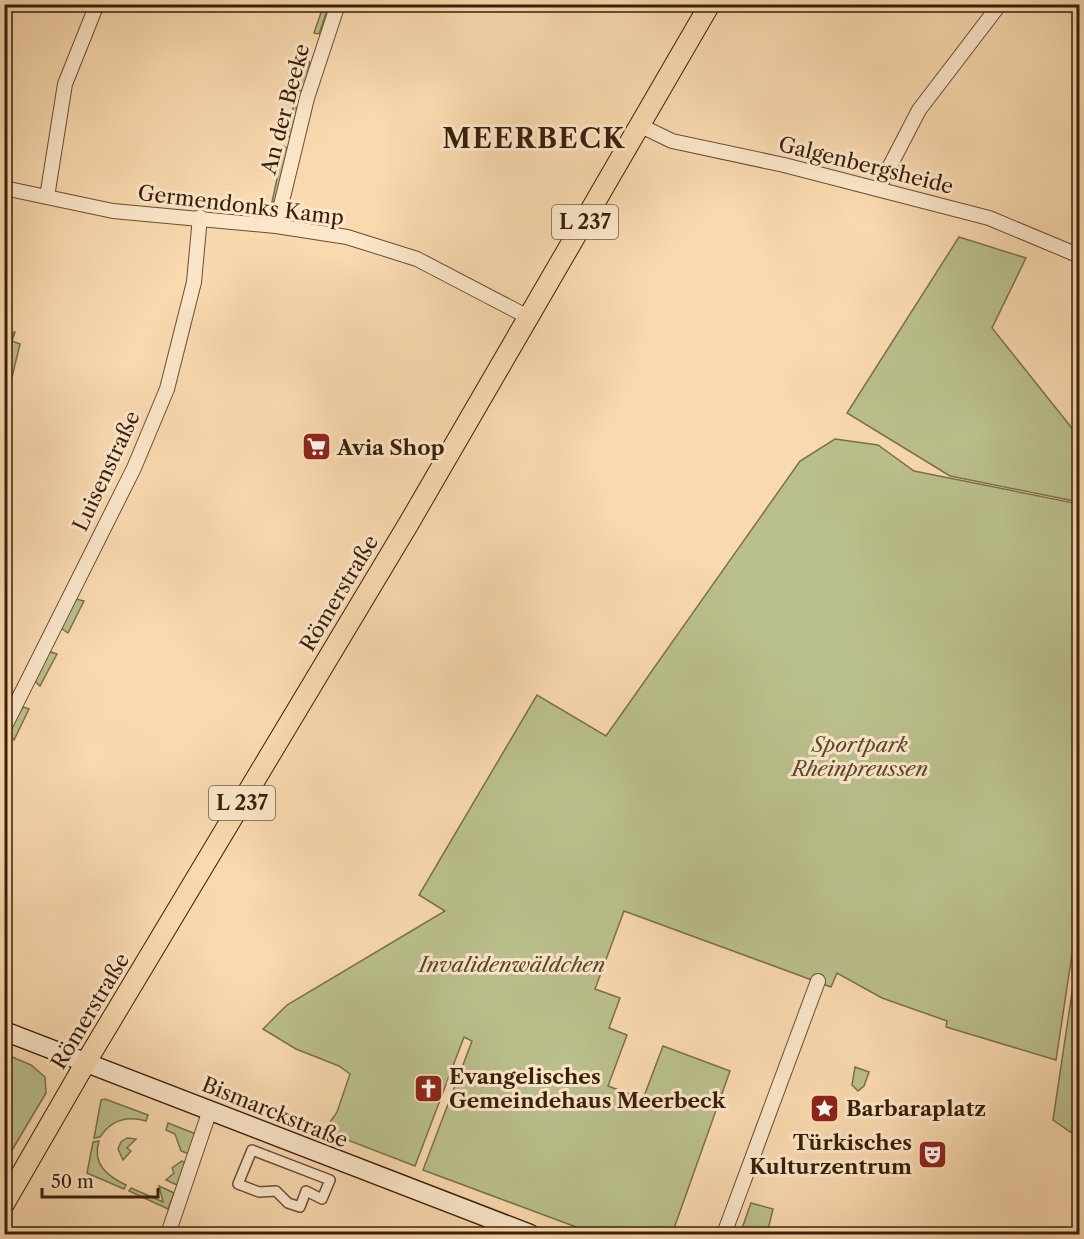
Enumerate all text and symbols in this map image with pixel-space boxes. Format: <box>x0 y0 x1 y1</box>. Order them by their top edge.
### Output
street label: An der Beeke <box>255 41 314 178</box>
district label: MEERBECK <box>442 122 626 155</box>
street label: Galgenbergsheide <box>776 131 956 199</box>
street label: Germendonks Kamp <box>136 180 346 230</box>
road number: L 237 <box>552 205 618 239</box>
street label: Luisenstraße <box>67 407 145 535</box>
supermarket icon: Avia Shop <box>300 431 332 463</box>
place label: Avia Shop <box>336 435 445 460</box>
street label: Römerstraße <box>295 530 383 656</box>
park label: Sportpark Rheinpreussen <box>790 732 928 781</box>
road number: L 237 <box>209 786 275 820</box>
street label: Römerstraße <box>46 948 134 1074</box>
park label: Invalidenwäldchen <box>417 952 605 977</box>
place label: Evangelisches Gemeindehaus Meerbeck <box>449 1064 727 1113</box>
street label: Bismarckstraße <box>198 1071 352 1153</box>
church icon: Evangelisches Gemeindehaus Meerbeck <box>412 1072 444 1104</box>
place icon: Barbaraplatz <box>809 1092 841 1124</box>
place label: Barbaraplatz <box>846 1096 986 1121</box>
place label: Türkisches Kulturzentrum <box>749 1130 912 1179</box>
theatre icon: Türkisches Kulturzentrum <box>917 1138 949 1170</box>
scale bar <box>42 1161 158 1199</box>
text: 50 m <box>51 1171 94 1193</box>

